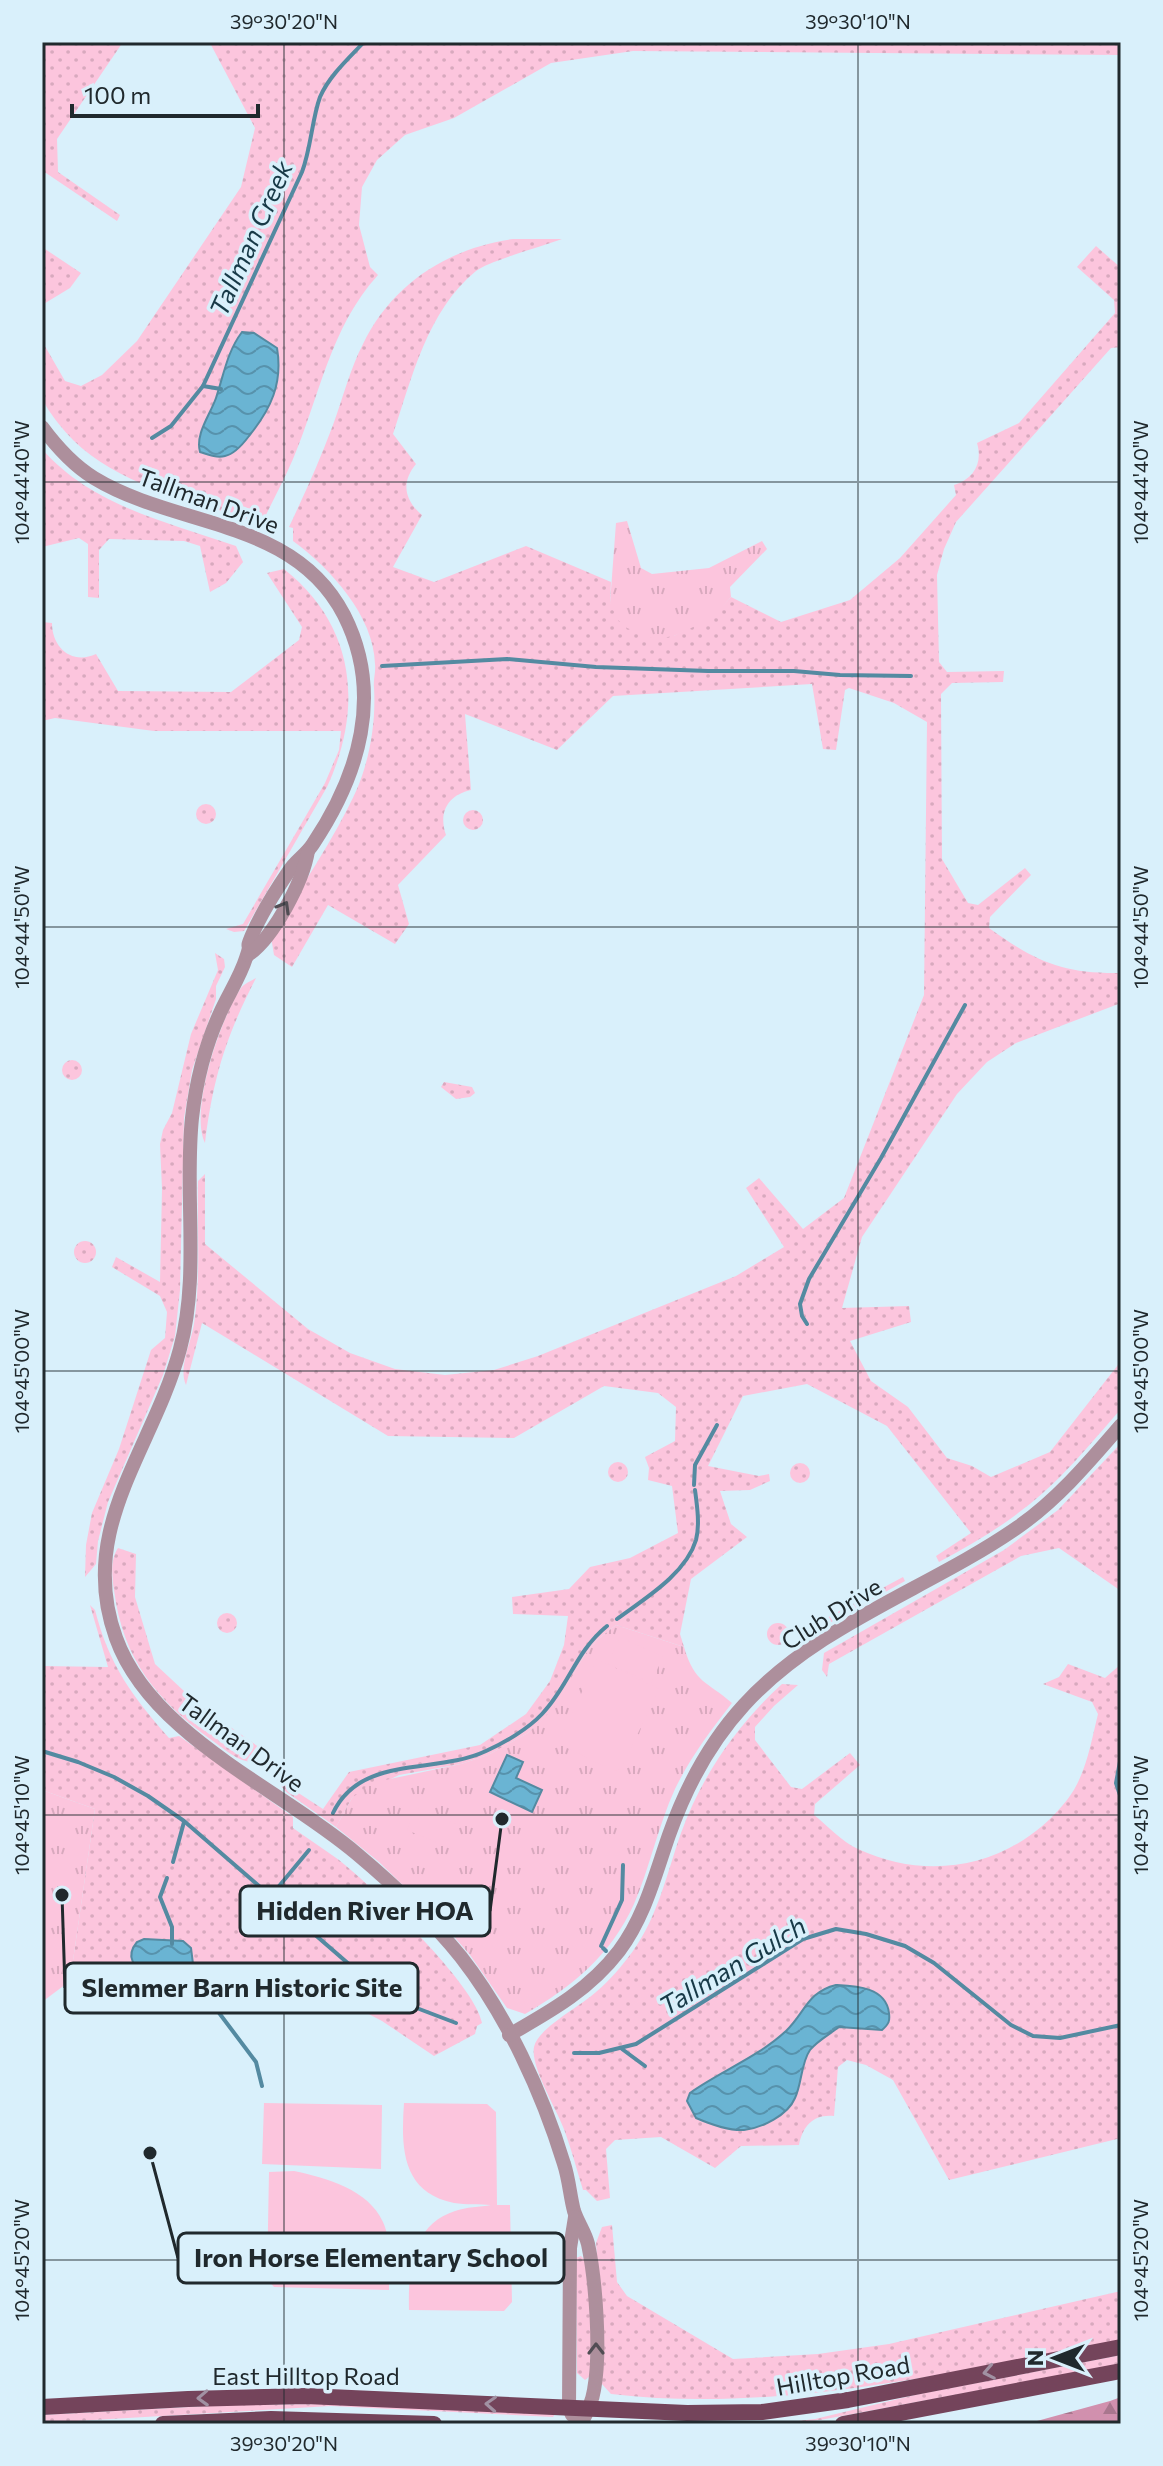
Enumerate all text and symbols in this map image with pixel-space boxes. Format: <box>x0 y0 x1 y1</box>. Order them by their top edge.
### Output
text: 39°30'20"N <box>230 9 338 33</box>
text: 39°30'10"N <box>805 9 911 33</box>
scale bar <box>72 68 258 118</box>
text: 100 m <box>84 80 151 109</box>
water label: Tallman Creek <box>202 155 298 320</box>
text: 104°44'40"W <box>9 420 33 544</box>
text: 104°44'40"W <box>1128 420 1152 544</box>
street label: Tallman Drive <box>135 461 283 539</box>
text: 104°44'50"W <box>9 865 33 989</box>
text: 104°44'50"W <box>1128 865 1152 989</box>
one-way arrow <box>274 901 290 916</box>
text: 104°45'00"W <box>9 1309 33 1433</box>
text: 104°45'00"W <box>1128 1309 1152 1433</box>
street label: Club Drive <box>776 1571 886 1655</box>
street label: Tallman Drive <box>174 1687 310 1797</box>
text: 104°45'10"W <box>9 1755 33 1875</box>
text: 104°45'10"W <box>1128 1755 1152 1875</box>
callout: Hidden River HOA <box>240 1886 490 1936</box>
text: Hidden River HOA <box>256 1894 474 1925</box>
water label: Tallman Gulch <box>653 1909 811 2021</box>
callout: Slemmer Barn Historic Site <box>65 1963 418 2013</box>
text: Slemmer Barn Historic Site <box>82 1971 402 2002</box>
text: 104°45'20"W <box>9 2199 33 2321</box>
text: 104°45'20"W <box>1128 2199 1152 2321</box>
callout: Iron Horse Elementary School <box>178 2233 564 2283</box>
text: Iron Horse Elementary School <box>194 2241 548 2272</box>
north arrow <box>1015 2318 1095 2398</box>
one-way arrow <box>587 2342 605 2355</box>
street label: Hilltop Road <box>774 2349 912 2401</box>
text: N <box>1021 2350 1048 2366</box>
street label: East Hilltop Road <box>212 2361 400 2390</box>
one-way arrow <box>983 2363 996 2380</box>
one-way arrow <box>196 2390 209 2407</box>
one-way arrow <box>484 2396 497 2413</box>
text: 39°30'20"N <box>230 2431 338 2455</box>
text: 39°30'10"N <box>805 2431 911 2455</box>

